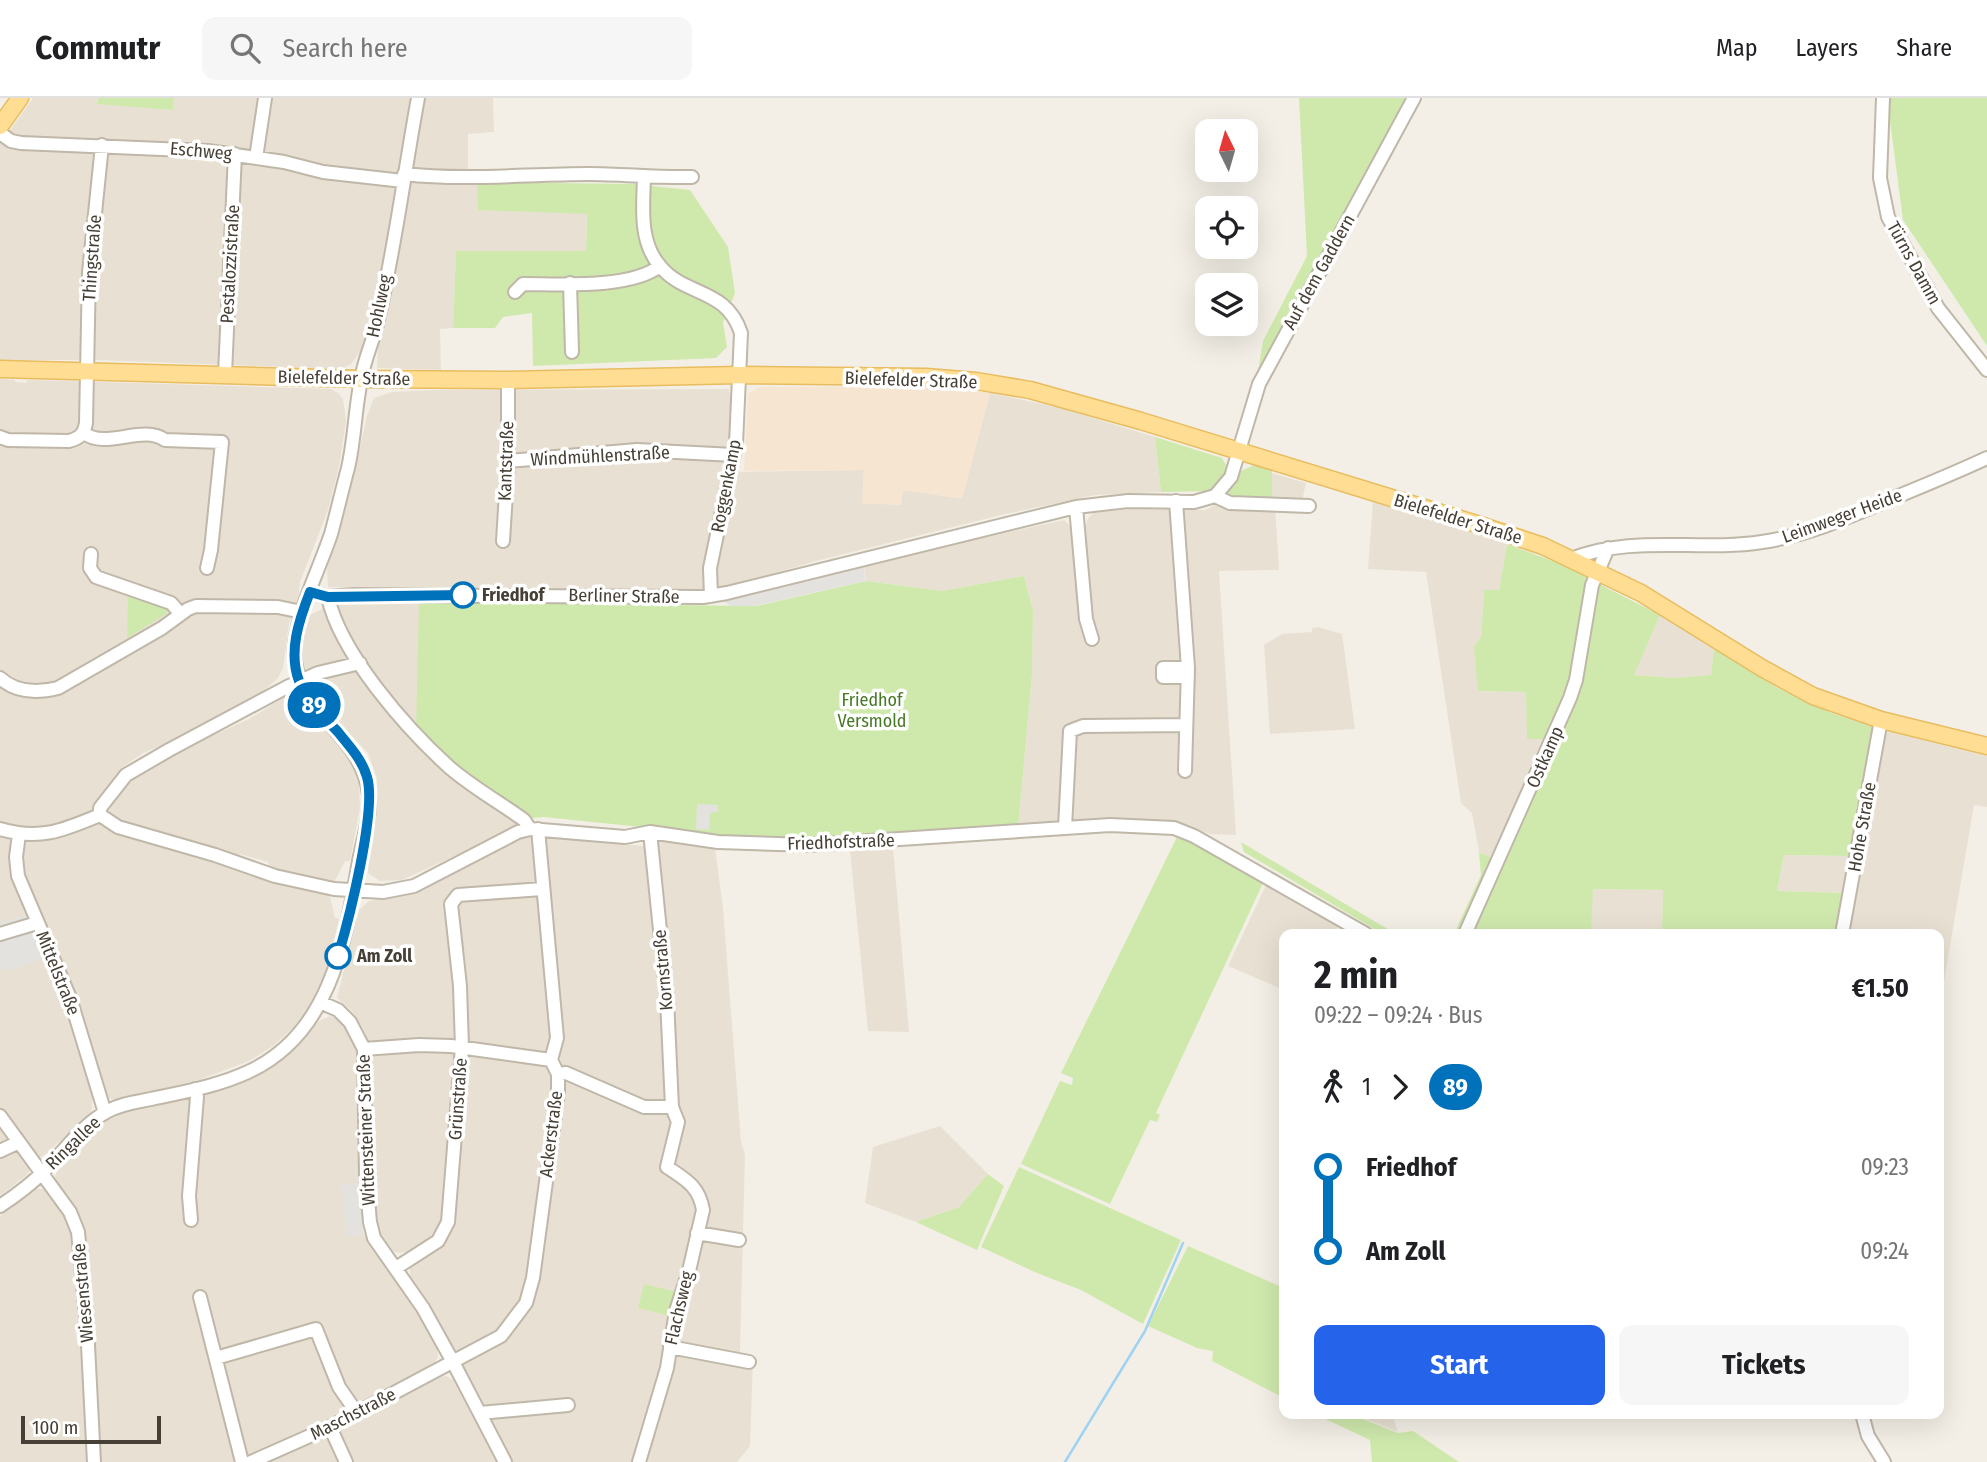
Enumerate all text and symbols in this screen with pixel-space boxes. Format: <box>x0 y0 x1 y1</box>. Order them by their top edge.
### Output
search box <box>202 17 692 80</box>
text: Commutr <box>35 28 160 68</box>
icon: search <box>226 29 264 67</box>
text: Search here <box>282 33 408 64</box>
text: Map <box>1716 34 1758 62</box>
text: Layers <box>1796 34 1858 62</box>
text: Share <box>1896 34 1952 62</box>
north arrow <box>1195 119 1258 182</box>
map controls <box>1195 119 1258 336</box>
street label: Eschweg <box>169 137 234 165</box>
button: locate <box>1195 196 1258 259</box>
street label: Pestalozzistraße <box>216 204 244 324</box>
street label: Auf dem Gaddern <box>1278 211 1360 333</box>
street label: Thingstraße <box>78 214 106 302</box>
street label: Türns Damm <box>1882 218 1946 308</box>
street label: Hohlweg <box>362 272 396 339</box>
button: layers <box>1195 273 1258 336</box>
street label: Bielefelder Straße <box>277 366 411 390</box>
street label: Bielefelder Straße <box>844 367 978 393</box>
street label: Kantstraße <box>494 420 518 501</box>
street label: Roggenkamp <box>706 438 746 534</box>
street label: Windmühlenstraße <box>530 441 670 471</box>
street label: Leimweger Heide <box>1779 484 1905 548</box>
street label: Bielefelder Straße <box>1391 489 1525 549</box>
marker: Friedhof <box>450 582 476 608</box>
place label: Friedhof <box>482 584 547 606</box>
street label: Berliner Straße <box>568 584 680 608</box>
line badge: 89 <box>282 682 346 728</box>
park label: Friedhof Versmold <box>838 689 906 732</box>
text: 89 <box>302 691 326 719</box>
street label: Ostkamp <box>1522 723 1568 791</box>
street label: Hohe Straße <box>1843 780 1881 874</box>
street label: Friedhofstraße <box>787 829 895 855</box>
street label: Mittelstraße <box>31 928 85 1019</box>
street label: Kornstraße <box>648 929 677 1011</box>
marker: Am Zoll <box>325 943 351 969</box>
place label: Am Zoll <box>356 945 412 967</box>
text: 2 min <box>1314 952 1398 998</box>
text: €1.50 <box>1852 973 1909 1004</box>
text: 09:22 – 09:24 · Bus <box>1314 1001 1483 1029</box>
street label: Wittensteiner Straße <box>352 1054 380 1206</box>
street label: Grünstraße <box>444 1057 472 1141</box>
icon: walk <box>1314 1068 1352 1106</box>
icon: forward <box>1381 1068 1419 1106</box>
text: 1 <box>1362 1073 1371 1101</box>
text: 89 <box>1443 1073 1468 1101</box>
street label: Ackerstraße <box>535 1089 567 1179</box>
street label: Ringallee <box>41 1111 105 1174</box>
text: Friedhof <box>1366 1152 1456 1183</box>
text: 09:23 <box>1861 1153 1909 1181</box>
text: Am Zoll <box>1366 1236 1446 1267</box>
text: 09:24 <box>1860 1237 1909 1265</box>
street label: Wiesenstraße <box>68 1242 98 1344</box>
street label: Flachsweg <box>660 1268 698 1347</box>
button: Start <box>1314 1325 1605 1405</box>
button: Tickets <box>1619 1325 1909 1405</box>
street label: Maschstraße <box>307 1383 400 1445</box>
scale bar <box>21 1413 161 1445</box>
text: 100 m <box>32 1416 78 1439</box>

